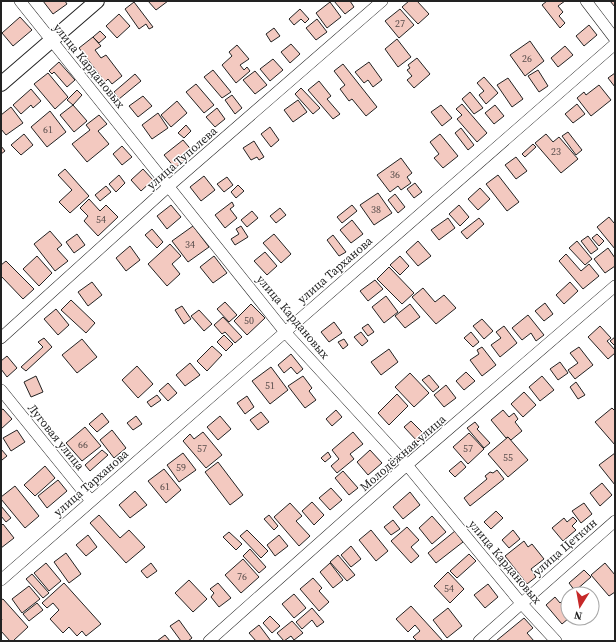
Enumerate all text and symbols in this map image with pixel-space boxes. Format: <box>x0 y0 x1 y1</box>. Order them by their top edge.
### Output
house number: 27 <box>395 17 405 30</box>
street label: улица Кардановых <box>50 20 129 113</box>
house number: 26 <box>522 52 532 65</box>
street label: улица Туполева <box>143 122 221 193</box>
house number: 61 <box>43 123 53 136</box>
house number: 23 <box>551 145 561 158</box>
house number: 36 <box>390 168 400 181</box>
house number: 38 <box>371 203 381 216</box>
house number: 54 <box>96 213 106 226</box>
street label: улица Тарханова <box>294 232 376 307</box>
house number: 34 <box>185 238 195 251</box>
street label: улица Кардановых <box>253 271 333 363</box>
house number: 50 <box>244 314 254 327</box>
house number: 51 <box>265 379 275 392</box>
street label: Луговая улица <box>24 400 88 474</box>
street label: Молодёжная улица <box>357 411 450 495</box>
house number: 66 <box>78 438 88 451</box>
house number: 57 <box>197 442 207 455</box>
house number: 57 <box>463 442 473 455</box>
street label: улица Тарханова <box>50 445 132 520</box>
house number: 55 <box>503 451 513 464</box>
house number: 59 <box>176 461 186 474</box>
house number: 61 <box>160 480 170 493</box>
street label: улица Цеткин <box>530 514 601 579</box>
street label: улица Кардановых <box>465 516 545 608</box>
house number: 76 <box>237 570 247 583</box>
house number: 54 <box>444 582 454 595</box>
north arrow <box>560 586 600 626</box>
text: N <box>573 607 584 623</box>

